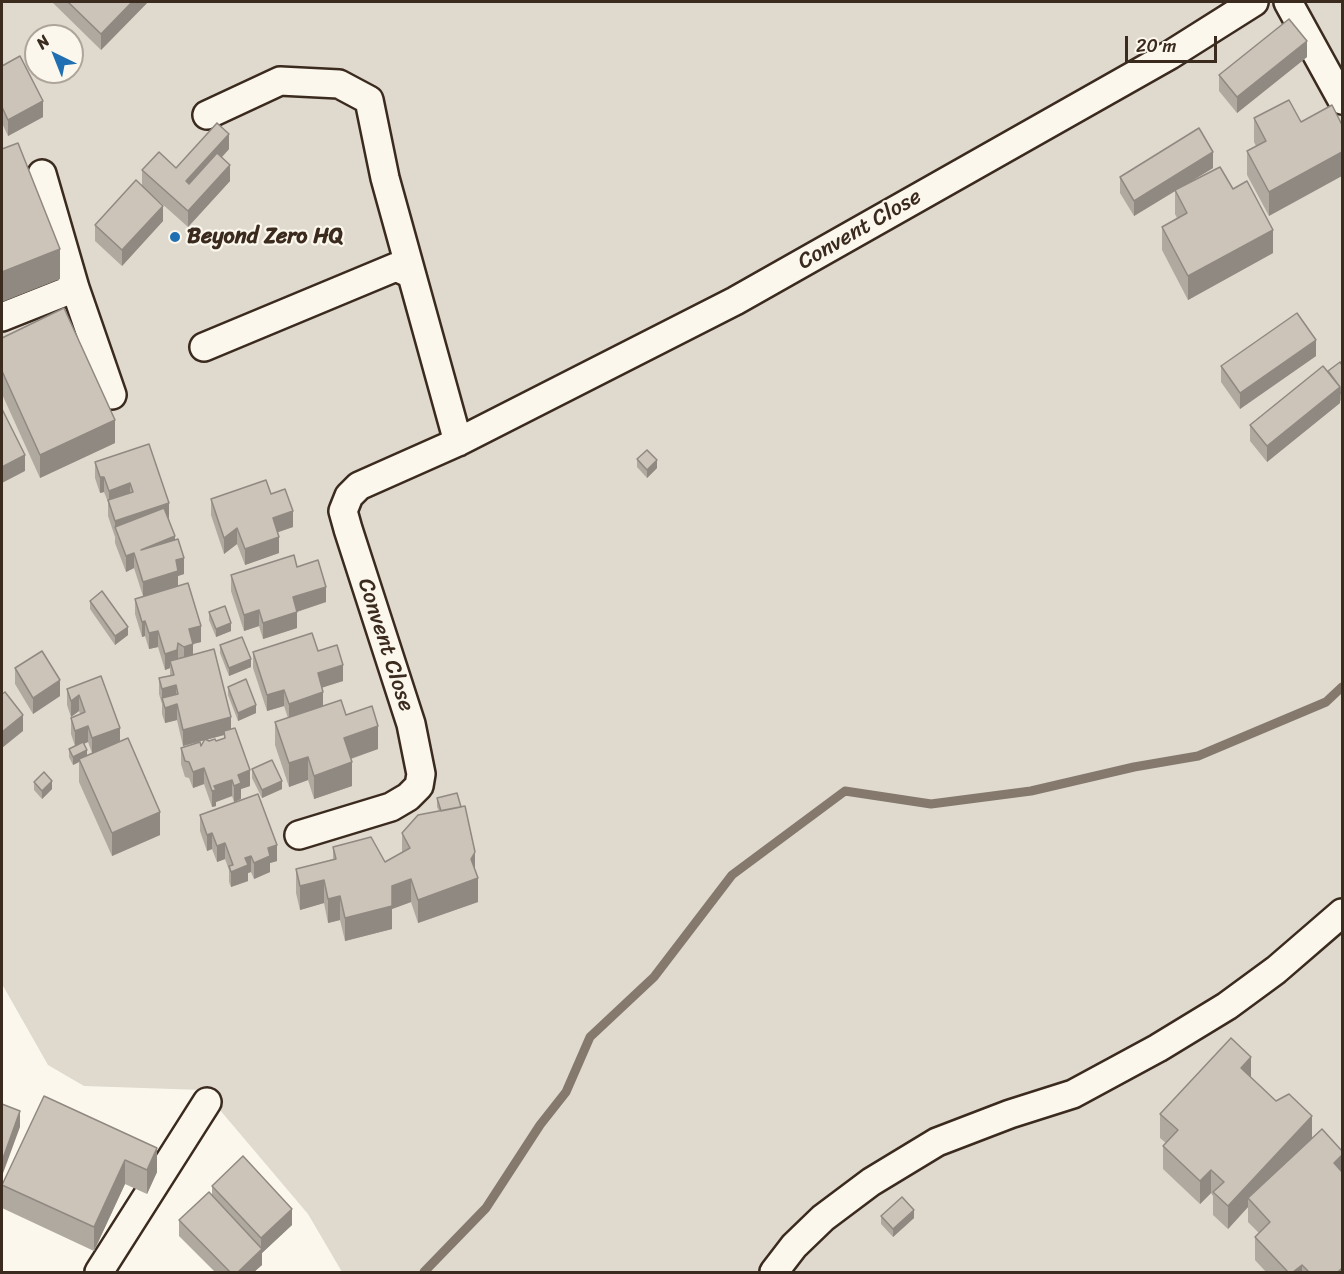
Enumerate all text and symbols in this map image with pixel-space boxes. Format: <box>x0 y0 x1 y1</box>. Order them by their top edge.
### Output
north arrow <box>24 24 84 84</box>
scale bar <box>1128 24 1220 62</box>
text: N <box>29 28 57 56</box>
text: 20 m <box>1136 30 1176 62</box>
street label: Convent Close <box>794 184 926 276</box>
place label: Beyond Zero HQ <box>187 224 343 250</box>
marker: Beyond Zero HQ <box>168 230 182 244</box>
street label: Convent Close <box>351 575 419 715</box>

